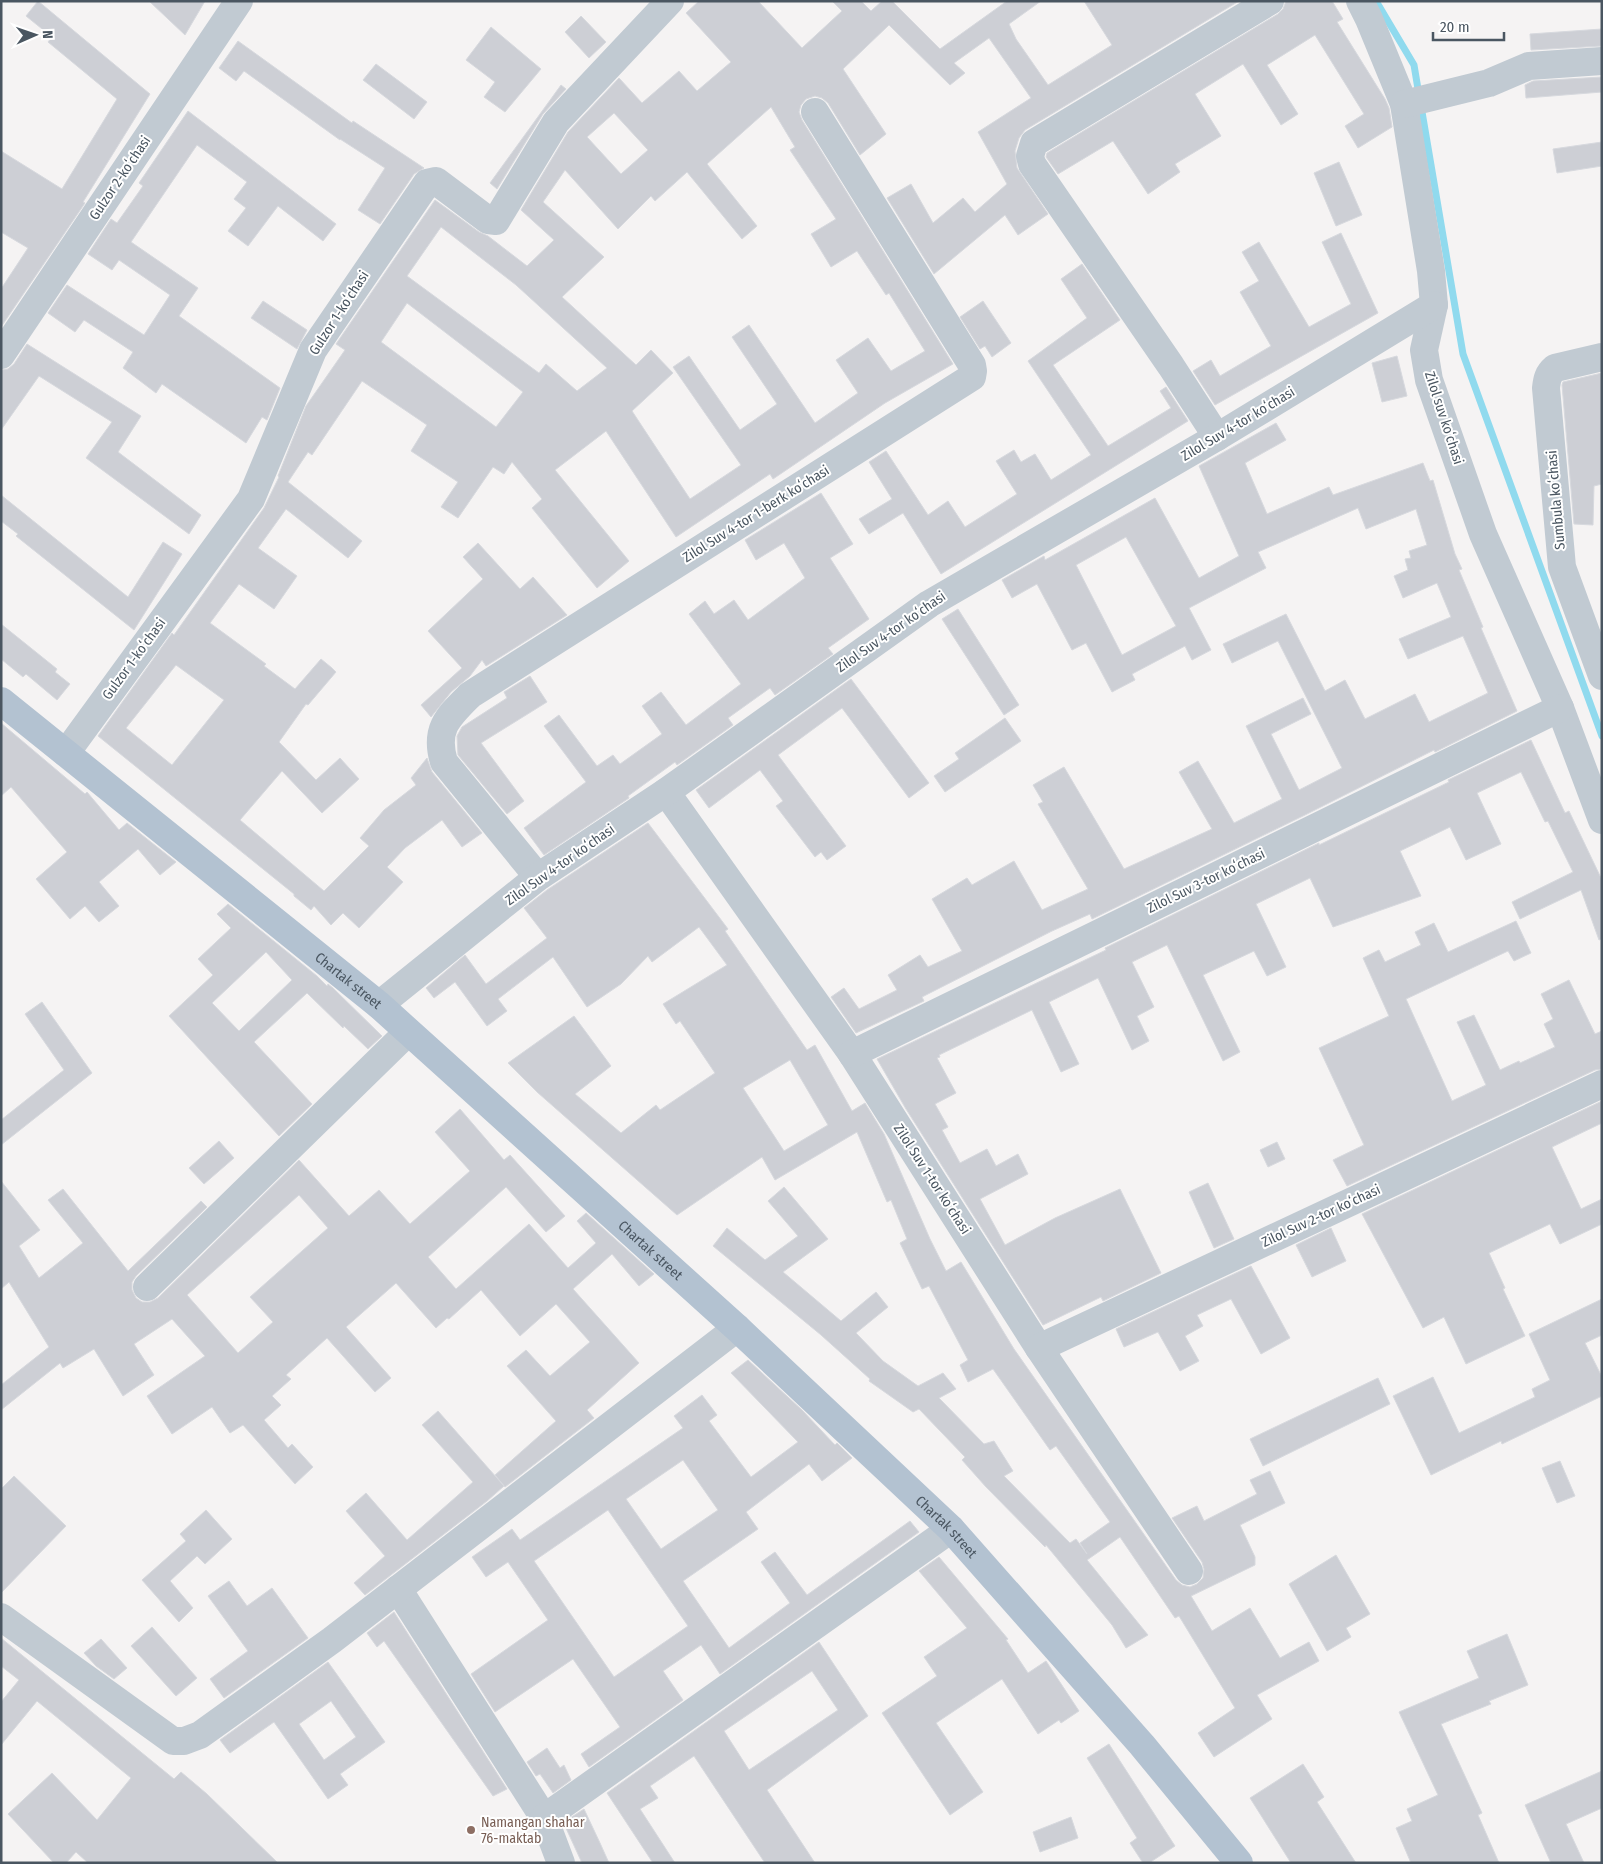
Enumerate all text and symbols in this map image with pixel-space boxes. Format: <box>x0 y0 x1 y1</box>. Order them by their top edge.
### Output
north arrow <box>10 10 60 60</box>
scale bar <box>1433 10 1504 42</box>
text: 20 m <box>1440 18 1470 36</box>
text: N <box>39 30 56 39</box>
street label: Gulzor 2-koʻchasi <box>86 133 154 223</box>
street label: Gulzor 1-koʻchasi <box>306 268 372 358</box>
street label: Zilol suv koʻchasi <box>1421 369 1467 467</box>
street label: Zilol Suv 4-tor koʻchasi <box>1178 383 1298 465</box>
street label: Sumbula koʻchasi <box>1543 450 1569 550</box>
street label: Zilol Suv 4-tor 1-berk koʻchasi <box>680 462 832 566</box>
street label: Zilol Suv 4-tor koʻchasi <box>833 588 949 676</box>
street label: Gulzor 1-koʻchasi <box>99 615 169 703</box>
street label: Zilol Suv 4-tor koʻchasi <box>502 821 618 909</box>
street label: Zilol Suv 3-tor koʻchasi <box>1144 845 1268 917</box>
street label: Chartak street <box>312 949 386 1013</box>
street label: Zilol Suv 1-tor koʻchasi <box>890 1121 974 1237</box>
street label: Zilol Suv 2-tor koʻchasi <box>1259 1181 1383 1251</box>
street label: Chartak street <box>615 1217 687 1284</box>
street label: Chartak street <box>912 1492 981 1562</box>
place label: Namangan shahar 76-maktab <box>481 1814 585 1847</box>
marker: Namangan shahar 76-maktab <box>465 1824 477 1836</box>

